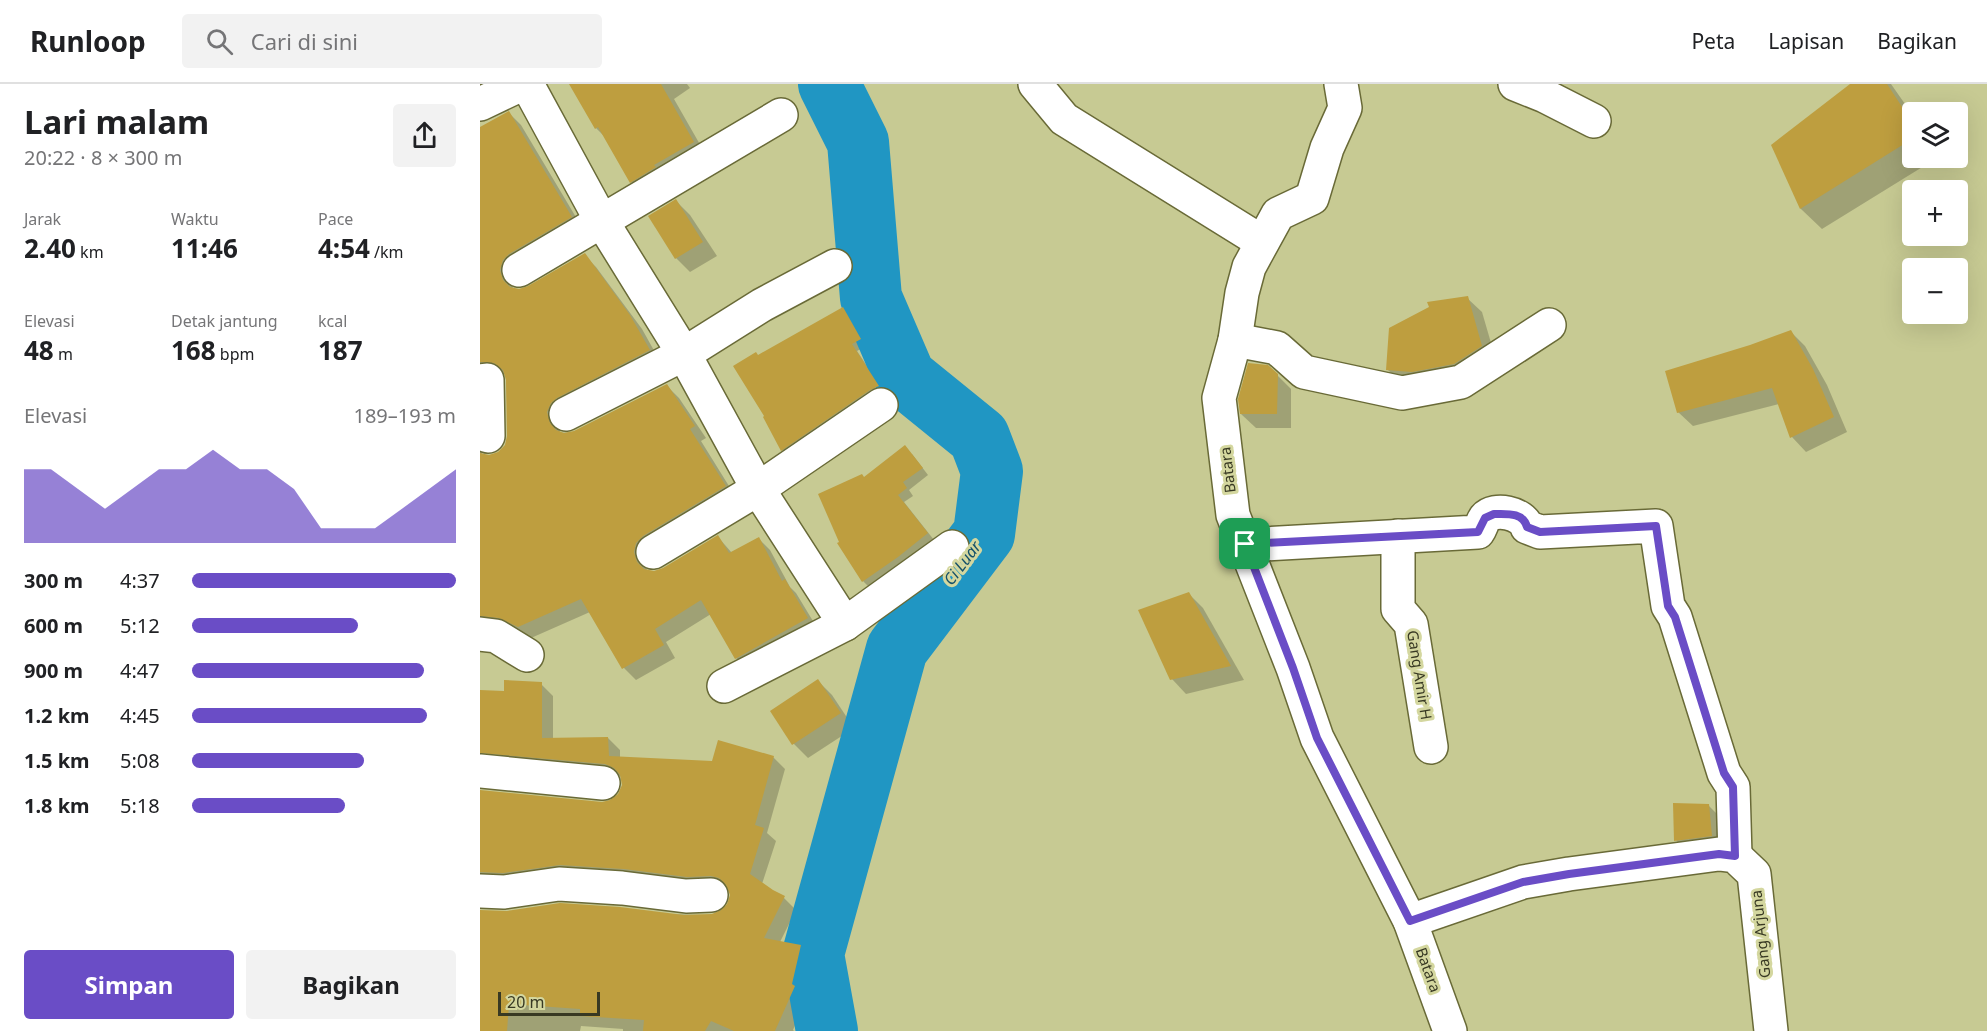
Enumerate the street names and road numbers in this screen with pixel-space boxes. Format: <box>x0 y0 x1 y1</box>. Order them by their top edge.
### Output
street label: Batara <box>1214 446 1240 494</box>
street label: Gang Amir H <box>1403 629 1437 721</box>
street label: Gang Arjuna <box>1745 889 1775 979</box>
street label: Batara <box>1412 944 1446 995</box>

